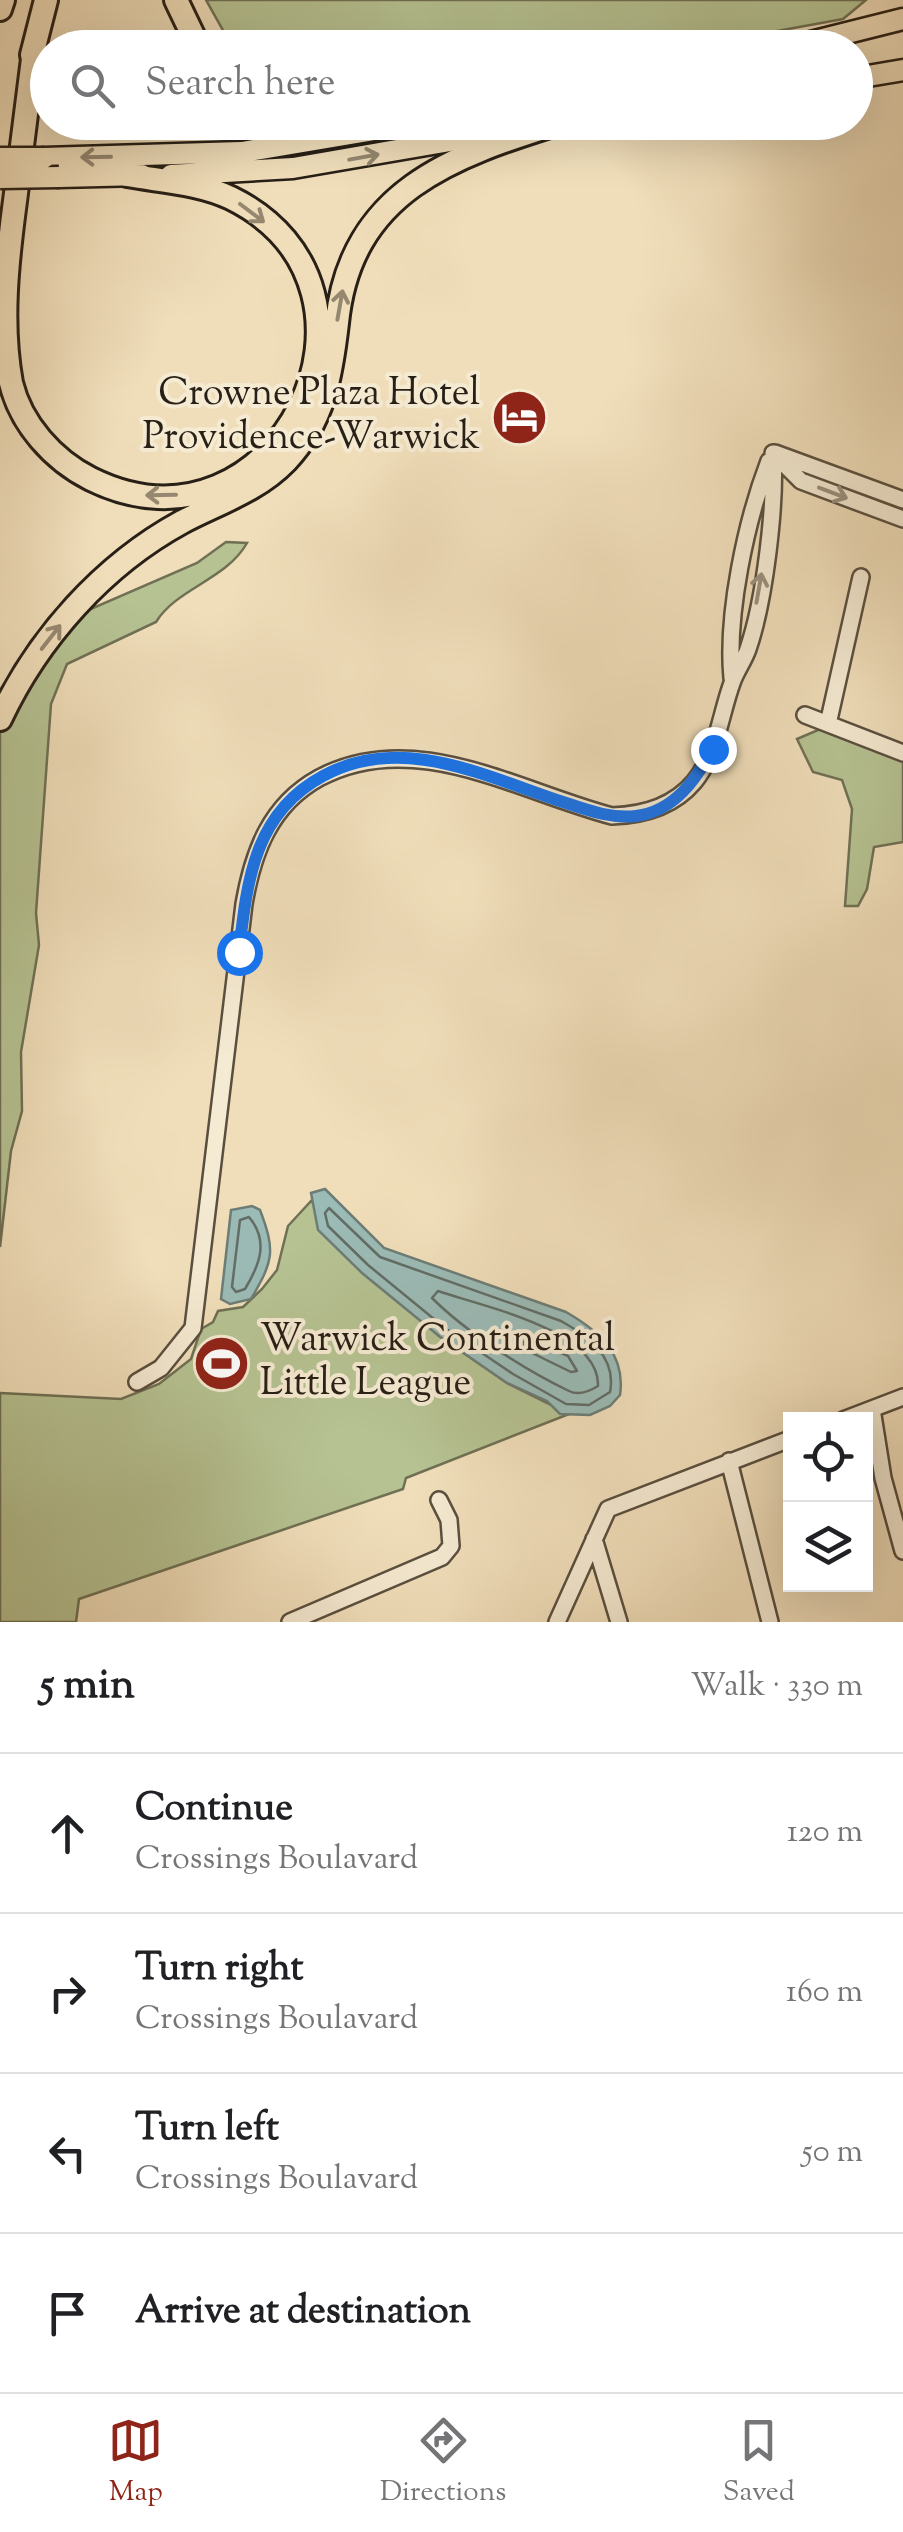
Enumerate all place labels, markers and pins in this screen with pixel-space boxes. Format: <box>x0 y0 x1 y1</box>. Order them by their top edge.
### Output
place label: Crowne Plaza Hotel Providence-Warwick <box>143 368 480 466</box>
hotel icon: Crowne Plaza Hotel Providence-Warwick <box>489 387 549 447</box>
place label: Warwick Continental Little League <box>260 1314 615 1412</box>
sports icon: Warwick Continental Little League <box>191 1333 251 1393</box>

